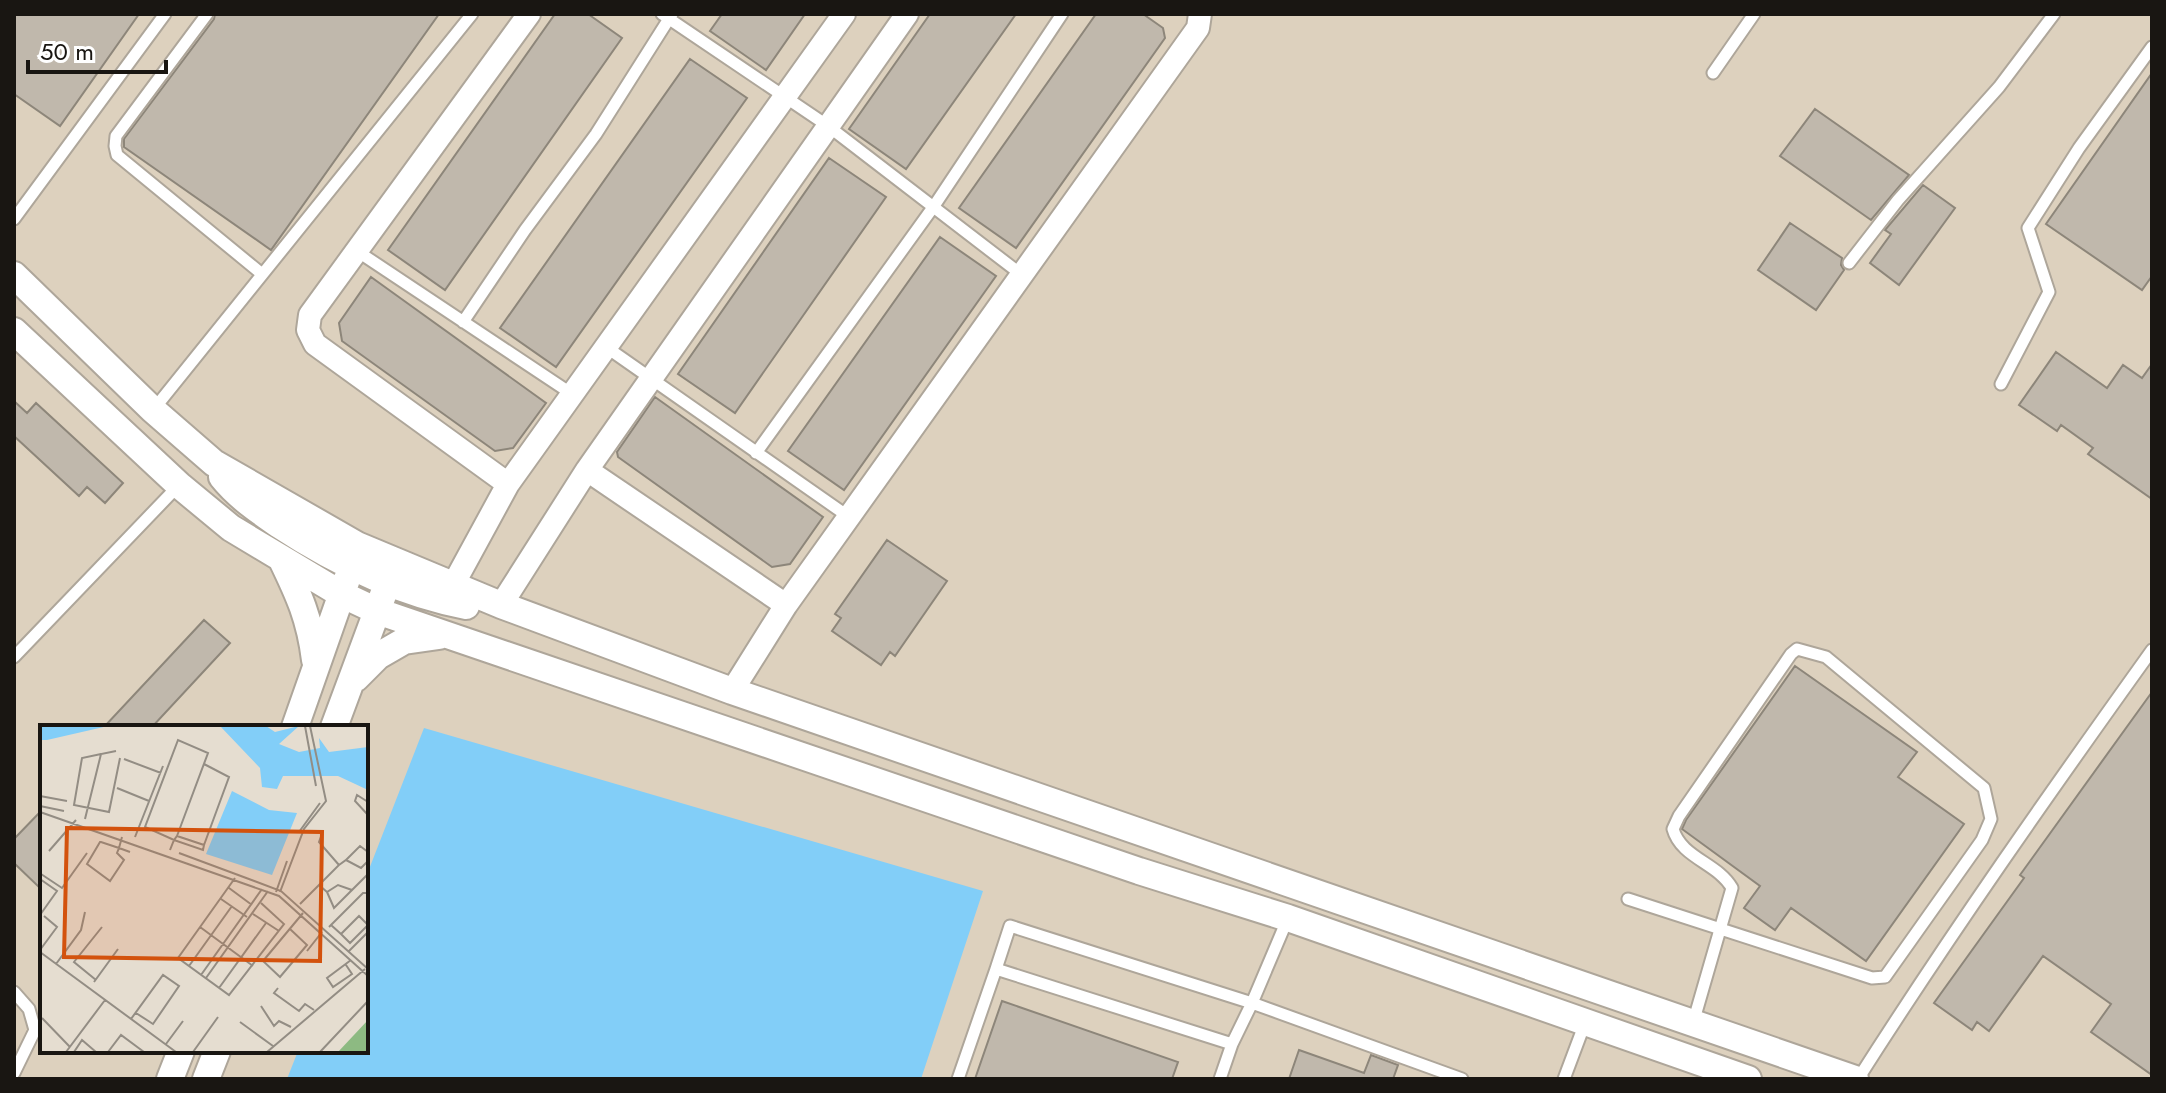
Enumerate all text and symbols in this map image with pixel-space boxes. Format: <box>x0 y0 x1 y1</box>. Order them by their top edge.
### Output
scale bar <box>28 24 166 74</box>
text: 50 m <box>40 34 94 69</box>
inset map <box>40 725 368 1053</box>

